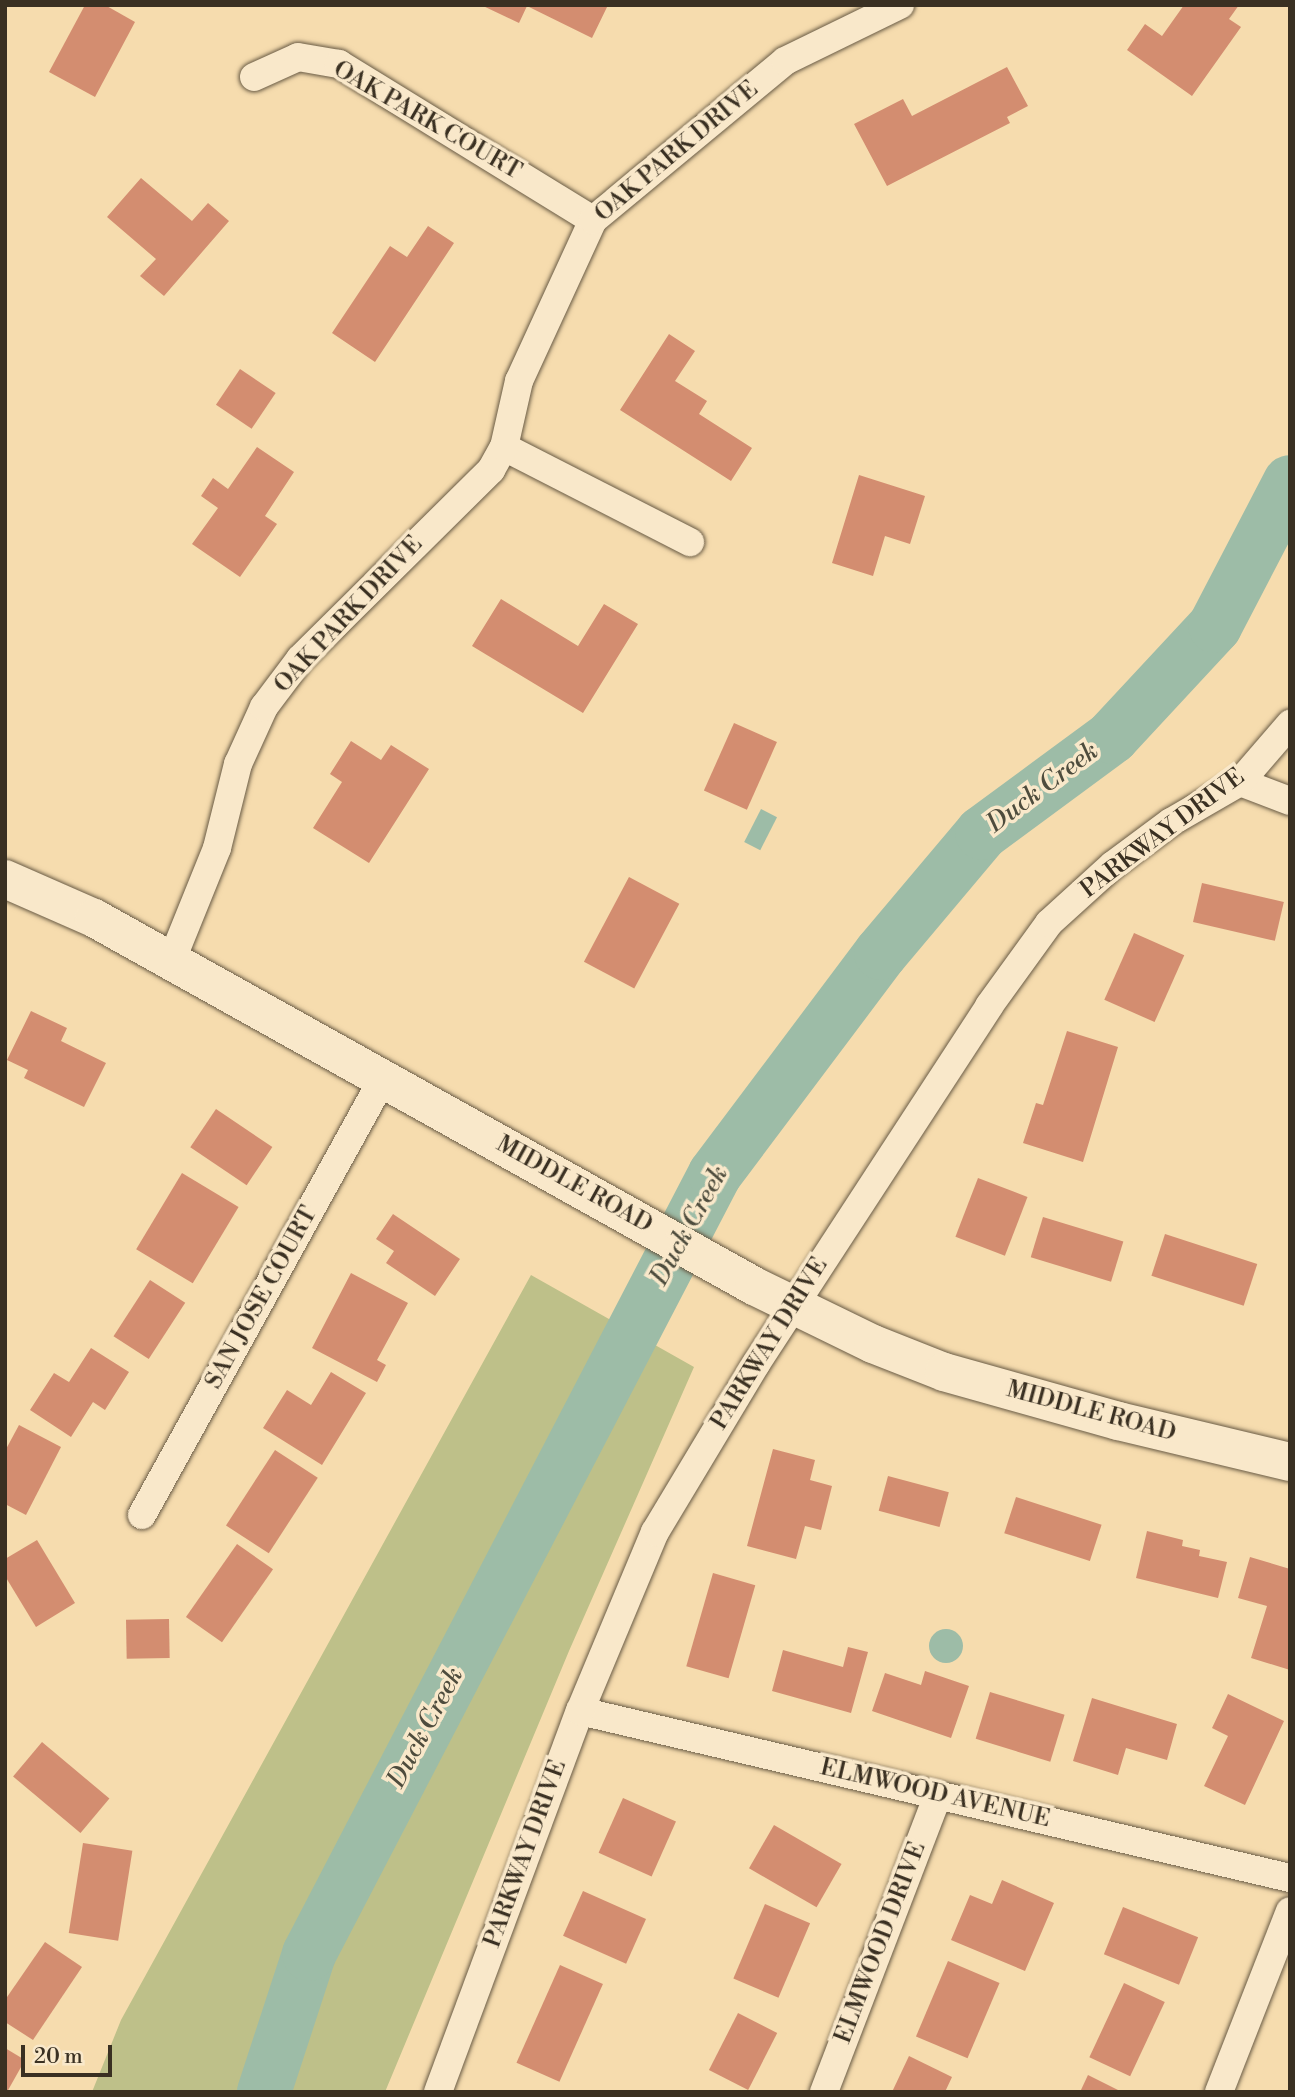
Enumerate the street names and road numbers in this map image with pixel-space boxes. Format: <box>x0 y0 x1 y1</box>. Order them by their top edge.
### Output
street label: OAK PARK COURT <box>328 55 526 187</box>
street label: OAK PARK DRIVE <box>590 75 764 229</box>
street label: OAK PARK DRIVE <box>269 531 429 699</box>
street label: PARKWAY DRIVE <box>1075 763 1251 905</box>
street label: MIDDLE ROAD <box>491 1130 657 1240</box>
street label: SAN JOSE COURT <box>200 1202 324 1394</box>
street label: PARKWAY DRIVE <box>705 1253 835 1435</box>
street label: MIDDLE ROAD <box>1003 1376 1179 1448</box>
street label: ELMWOOD AVENUE <box>817 1754 1053 1834</box>
street label: PARKWAY DRIVE <box>479 1756 573 1952</box>
street label: ELMWOOD DRIVE <box>829 1838 933 2048</box>

